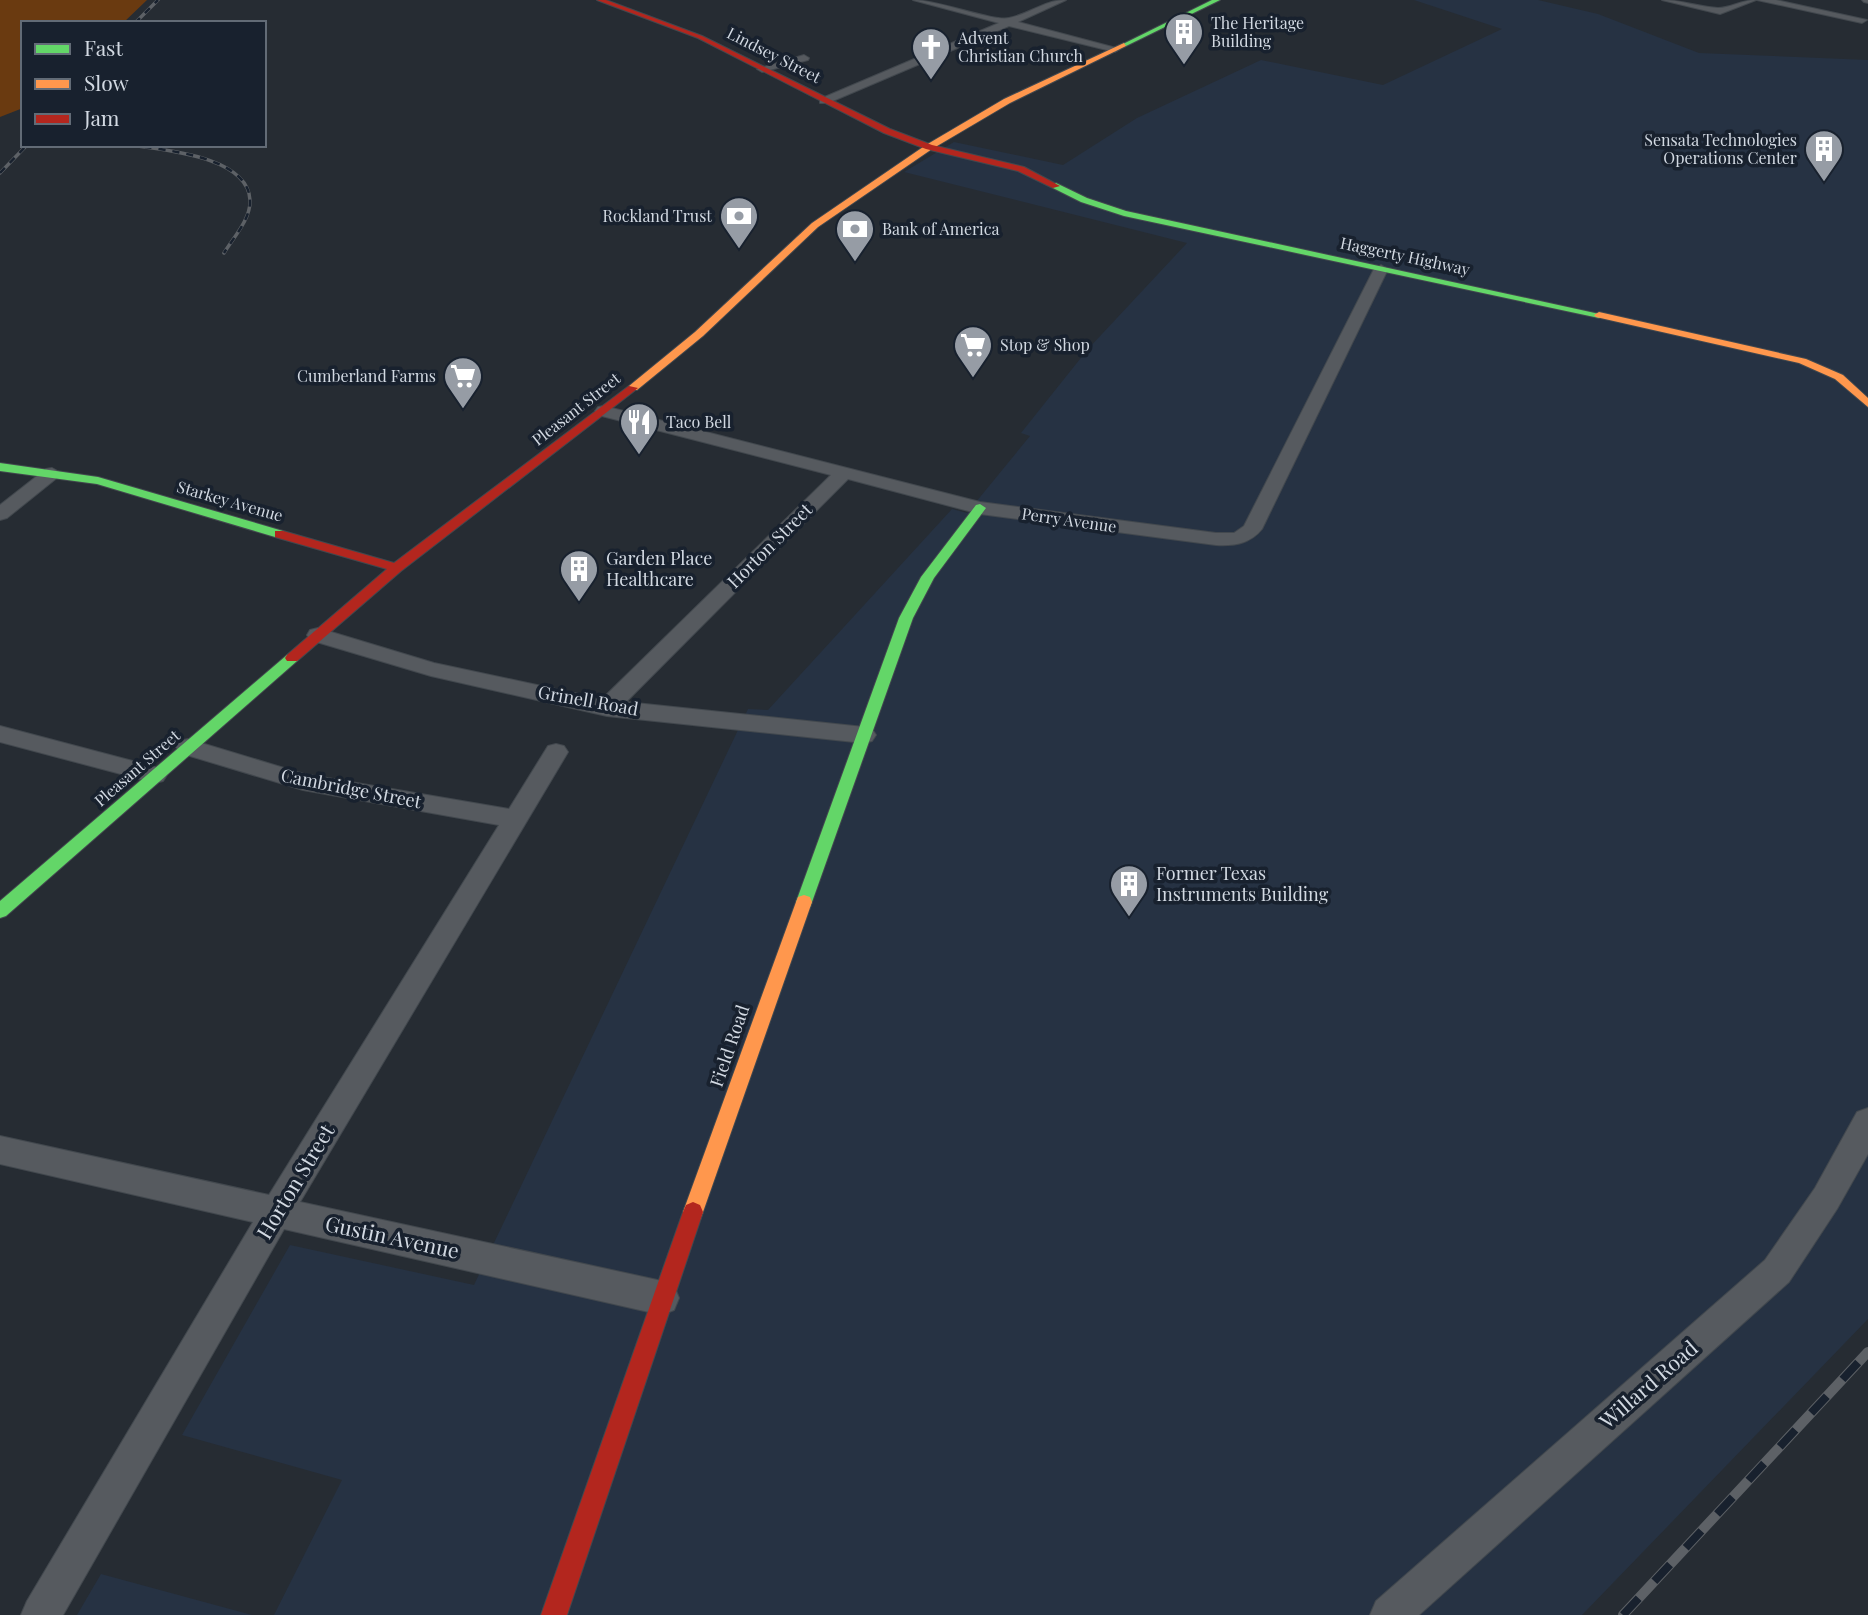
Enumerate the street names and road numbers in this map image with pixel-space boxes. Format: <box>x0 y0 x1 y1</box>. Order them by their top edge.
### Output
street label: Lindsey Street <box>724 22 825 87</box>
street label: Haggerty Highway <box>1338 232 1472 279</box>
street label: Pleasant Street <box>527 367 624 450</box>
street label: Starkey Avenue <box>175 475 286 526</box>
street label: Horton Street <box>722 497 817 593</box>
street label: Perry Avenue <box>1020 502 1118 537</box>
street label: Grinell Road <box>536 679 641 721</box>
street label: Pleasant Street <box>90 724 184 811</box>
street label: Cambridge Street <box>279 763 424 814</box>
street label: Field Road <box>704 1001 754 1090</box>
street label: Horton Street <box>249 1118 340 1244</box>
street label: Gustin Avenue <box>323 1208 462 1264</box>
street label: Willard Road <box>1592 1333 1703 1434</box>

